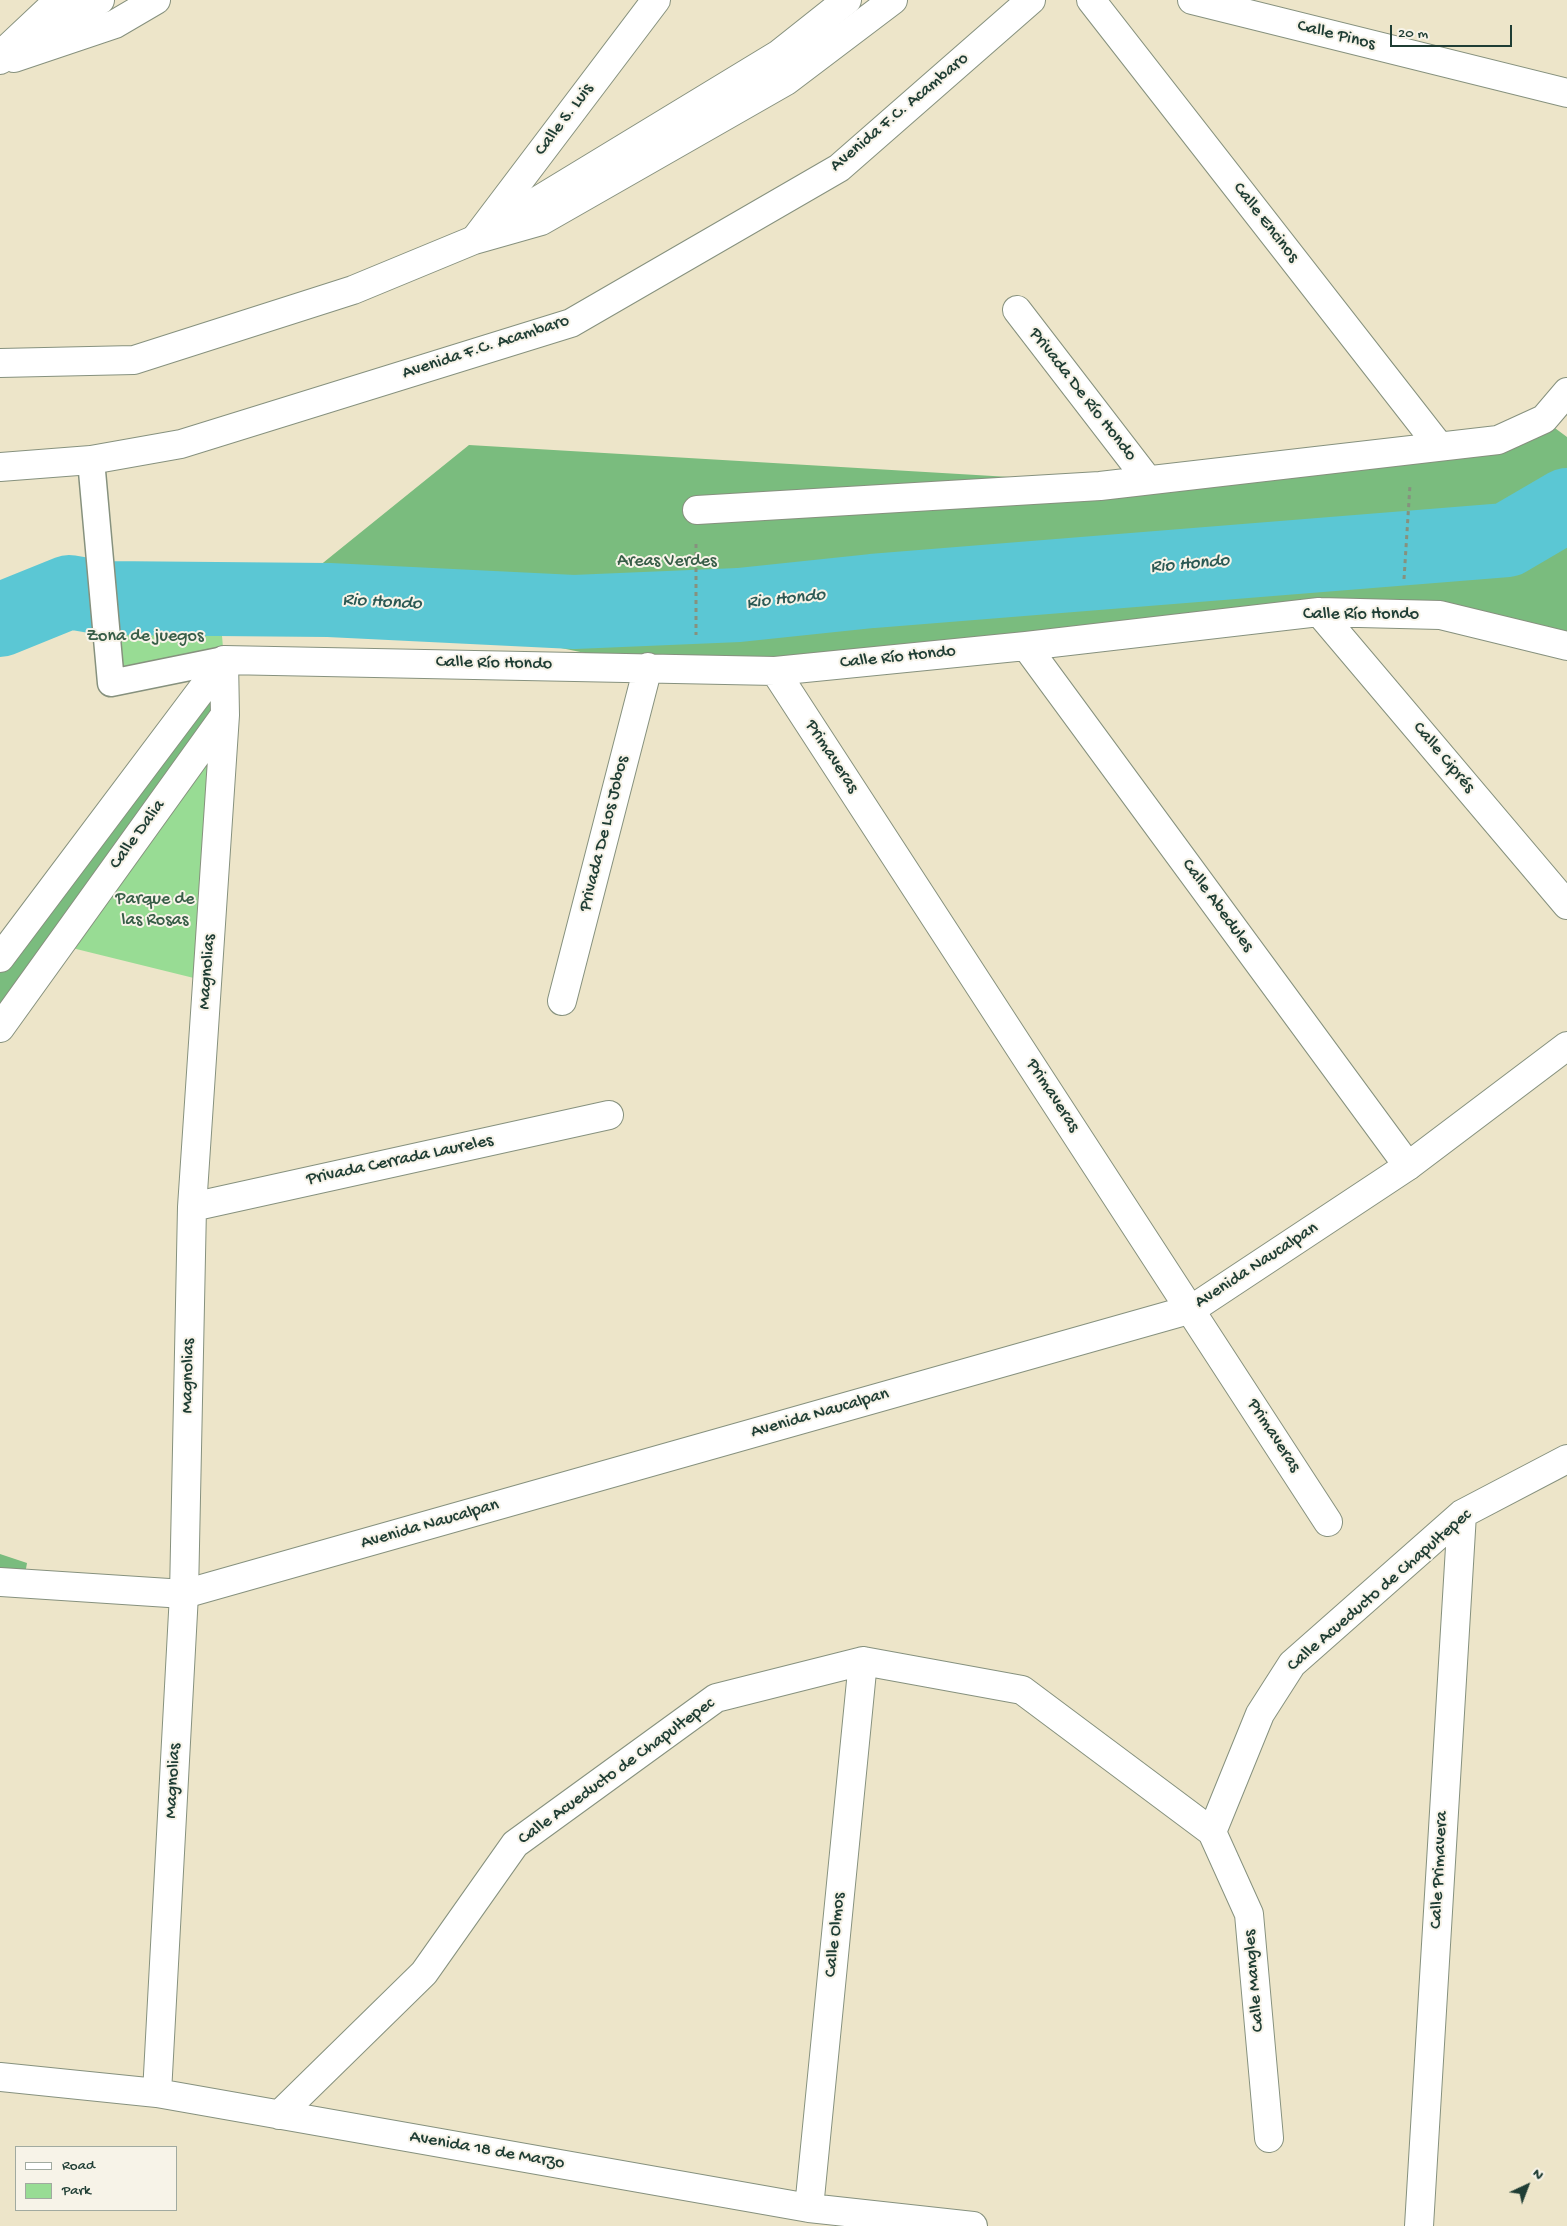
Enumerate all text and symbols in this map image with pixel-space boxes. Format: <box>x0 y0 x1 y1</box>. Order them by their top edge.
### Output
scale bar <box>1392 15 1514 47</box>
street label: Calle Pinos <box>1295 16 1377 56</box>
text: 20 m <box>1398 25 1428 43</box>
street label: Avenida F.C. Acambaro <box>826 49 974 177</box>
street label: Calle S. Luis <box>531 80 599 160</box>
street label: Calle Encinos <box>1227 179 1303 267</box>
street label: Avenida F.C. Acambaro <box>400 311 572 385</box>
street label: Privada De Río Hondo <box>1023 324 1141 466</box>
water label: Rio Hondo <box>1150 550 1230 580</box>
park label: Areas Verdes <box>617 551 717 573</box>
water label: Rio Hondo <box>745 585 827 615</box>
water label: Rio Hondo <box>342 590 422 616</box>
street label: Calle Río Hondo <box>1303 604 1419 626</box>
park label: Zona de juegos <box>86 626 204 648</box>
street label: Calle Río Hondo <box>839 641 957 675</box>
street label: Calle Río Hondo <box>436 652 552 676</box>
street label: Primaveras <box>799 716 863 798</box>
street label: Calle Ciprés <box>1407 718 1479 798</box>
street label: Privada De Los Jobos <box>575 754 635 914</box>
street label: Calle Dalia <box>106 796 170 874</box>
street label: Calle Abedules <box>1176 855 1258 957</box>
park label: Parque de las Rosas <box>116 889 194 932</box>
street label: Magnolias <box>195 934 221 1010</box>
street label: Primaveras <box>1020 1055 1084 1137</box>
street label: Privada Cerrada Laureles <box>305 1131 495 1191</box>
street label: Avenida Naucalpan <box>1191 1218 1323 1314</box>
street label: Magnolias <box>178 1338 200 1414</box>
street label: Avenida Naucalpan <box>748 1384 892 1444</box>
street label: Primaveras <box>1241 1395 1305 1477</box>
street label: Avenida Naucalpan <box>358 1495 502 1555</box>
street label: Calle Acueducto de Chapultepec <box>1283 1505 1477 1677</box>
street label: Calle Acueducto de Chapultepec <box>515 1693 719 1851</box>
street label: Magnolias <box>161 1743 187 1819</box>
street label: Calle Primavera <box>1426 1811 1454 1929</box>
street label: Calle Olmos <box>821 1892 851 1978</box>
street label: Calle Mangles <box>1240 1929 1270 2033</box>
street label: Avenida 18 de Marzo <box>408 2127 566 2175</box>
legend <box>15 2146 178 2211</box>
text: Road <box>62 2157 95 2175</box>
north arrow <box>1502 2161 1552 2211</box>
text: N <box>1528 2165 1547 2184</box>
text: Park <box>62 2182 91 2200</box>

